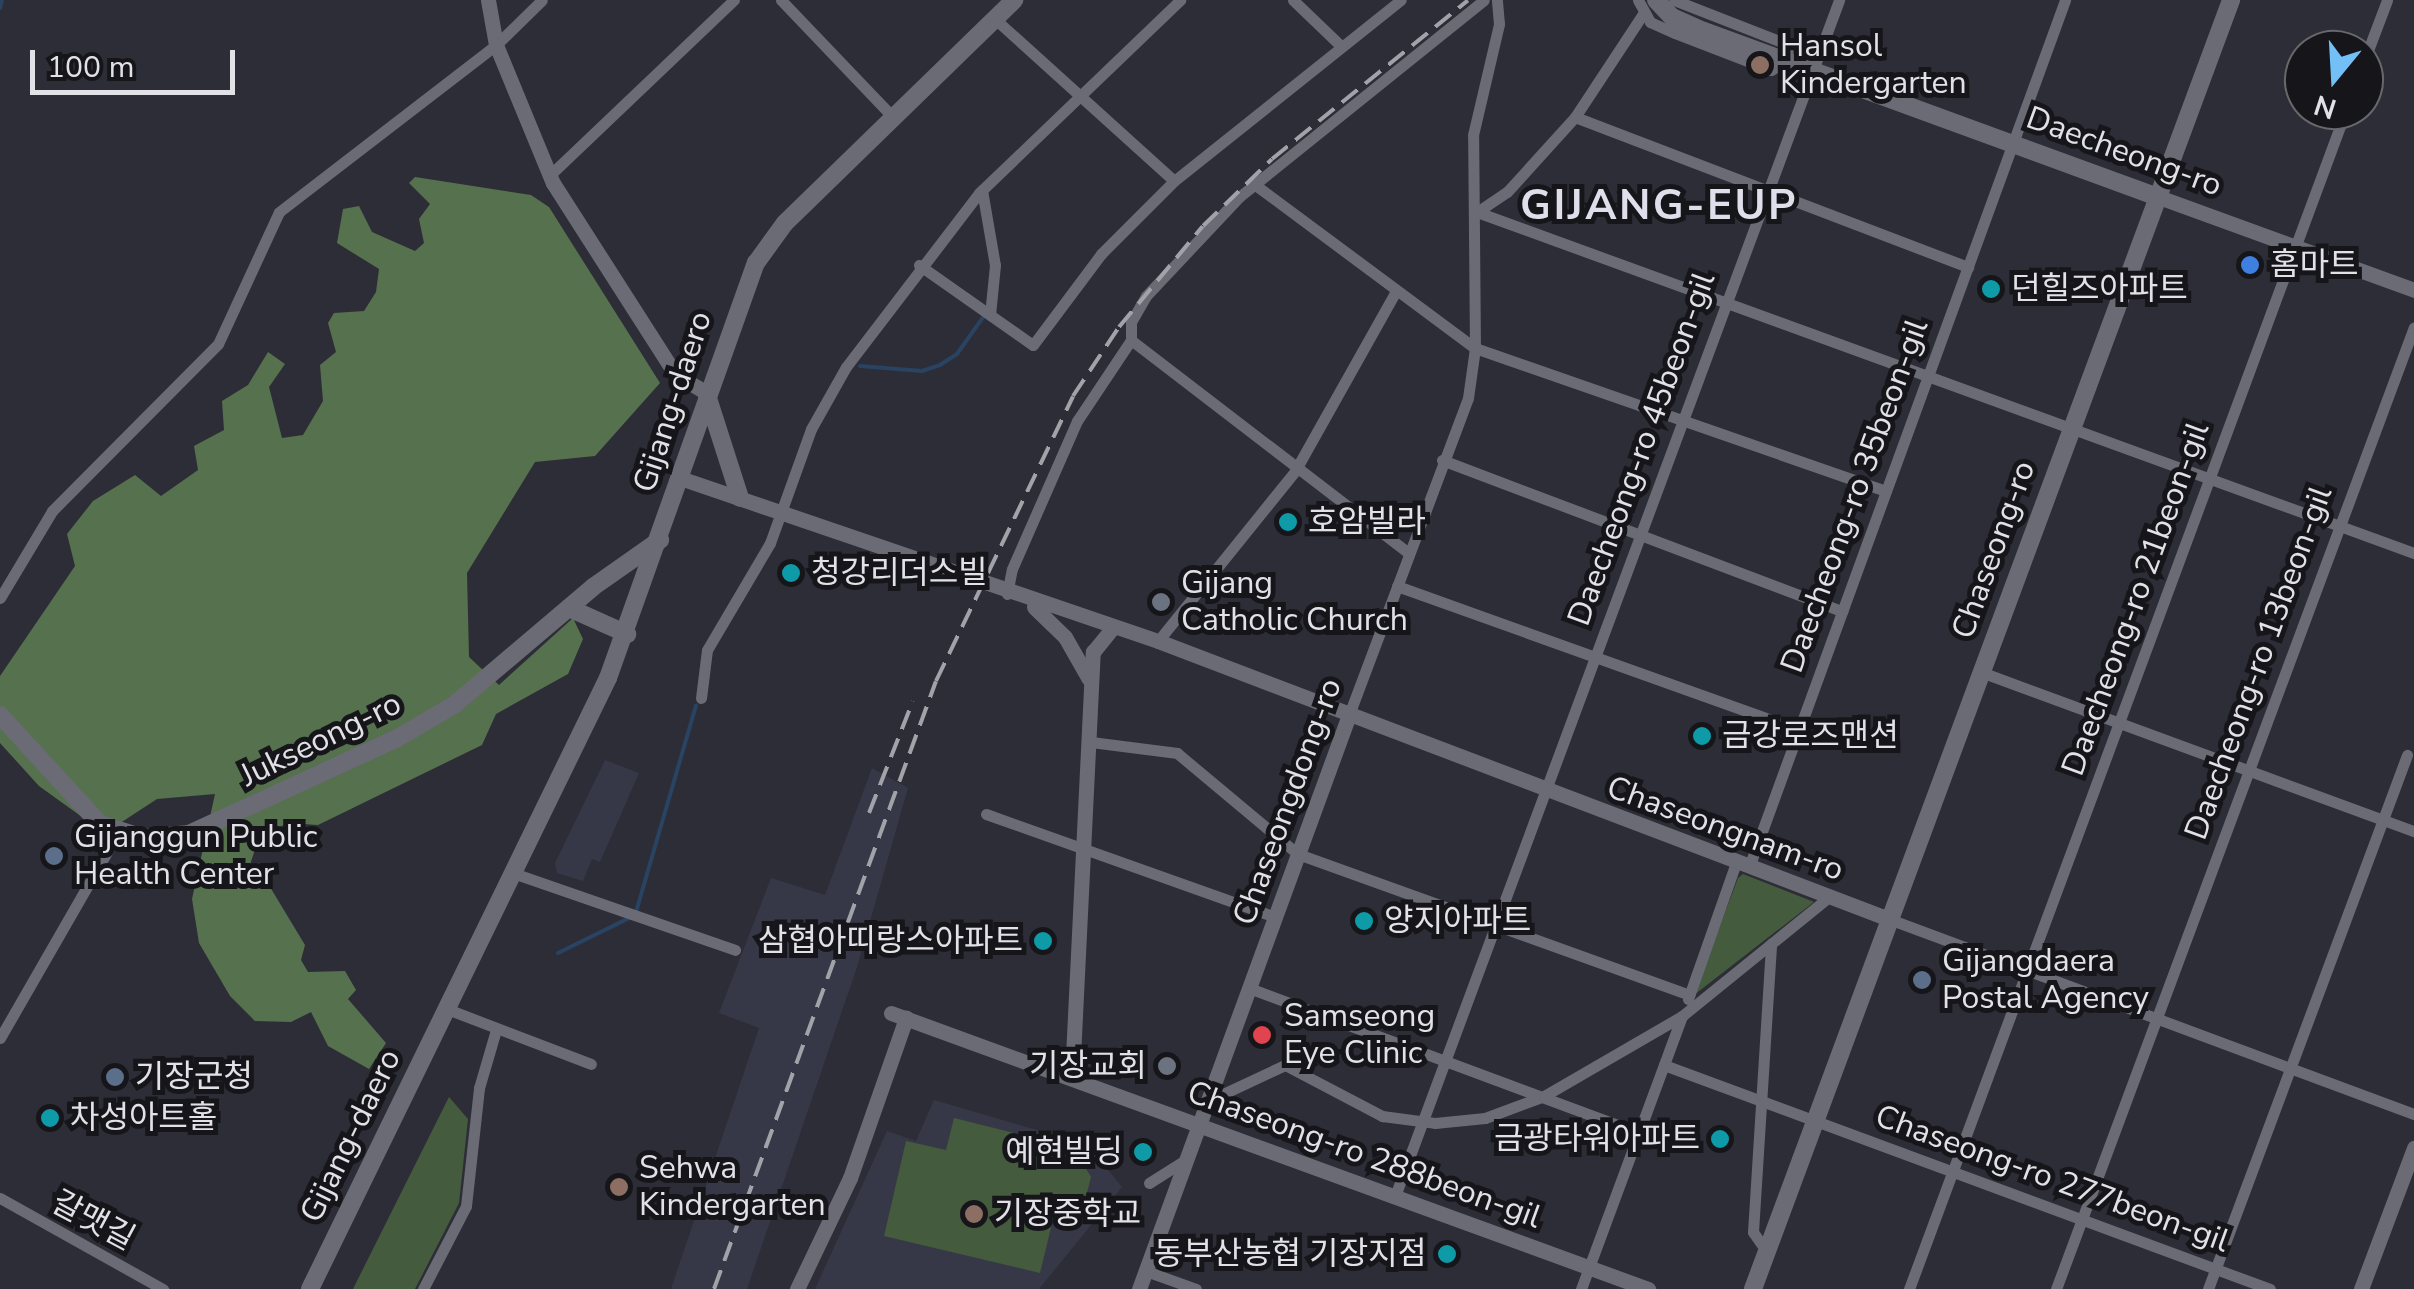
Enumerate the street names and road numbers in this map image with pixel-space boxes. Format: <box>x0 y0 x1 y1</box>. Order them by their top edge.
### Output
street label: Daecheong-ro <box>2021 99 2227 205</box>
street label: Daecheong-ro 45beon-gil <box>1560 267 1724 631</box>
street label: Gijang-daero <box>626 307 720 497</box>
street label: Daecheong-ro 35beon-gil <box>1773 314 1937 678</box>
street label: Daecheong-ro 21beon-gil <box>2054 417 2218 781</box>
street label: Chaseong-ro <box>1944 456 2044 644</box>
street label: Daecheong-ro 13beon-gil <box>2177 481 2341 845</box>
street label: Chaseongdong-ro <box>1226 673 1350 931</box>
street label: Jukseong-ro <box>234 685 408 795</box>
street label: Chaseongnam-ro <box>1601 768 1849 890</box>
street label: Gijang-daero <box>293 1043 409 1229</box>
street label: Chaseong-ro 288beon-gil <box>1182 1073 1546 1237</box>
street label: Chaseong-ro 277beon-gil <box>1870 1097 2234 1261</box>
street label: 갈맷길 <box>45 1183 141 1259</box>

